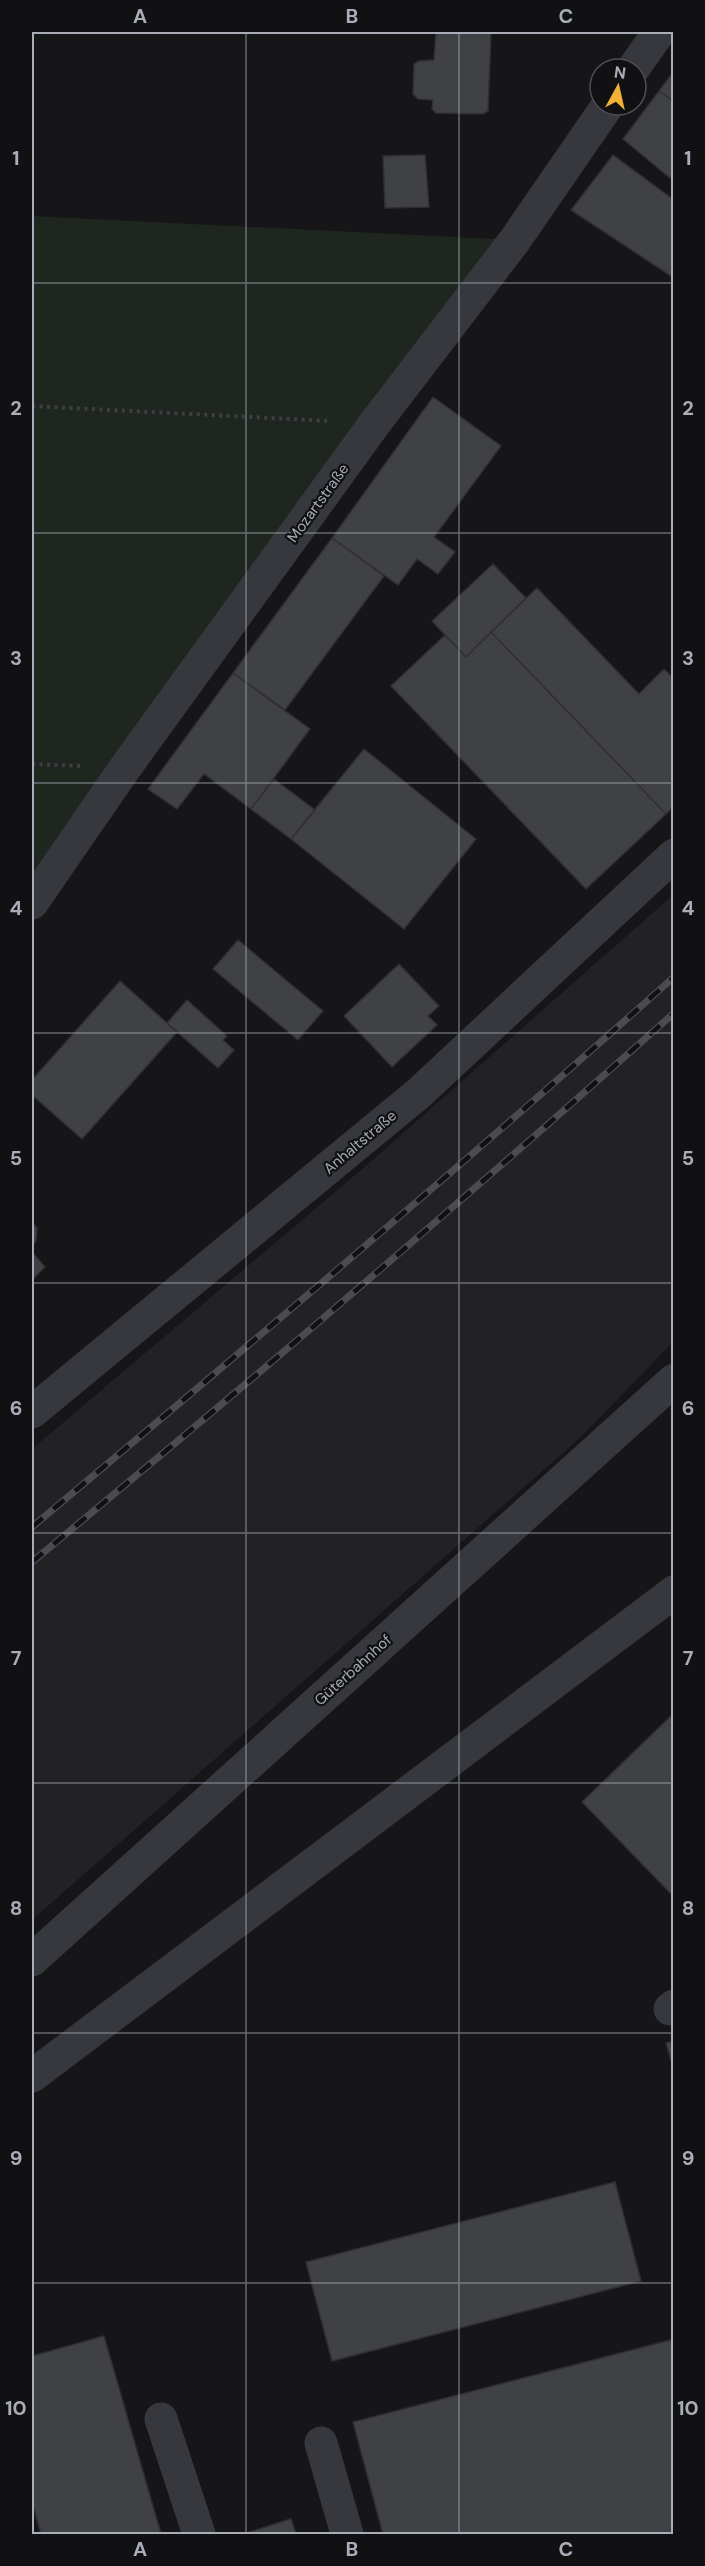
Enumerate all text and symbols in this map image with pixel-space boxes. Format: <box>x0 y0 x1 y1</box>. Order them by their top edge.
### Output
text: A <box>133 3 147 29</box>
text: B <box>346 3 358 29</box>
text: C <box>559 3 573 29</box>
north arrow <box>588 57 648 117</box>
text: N <box>613 61 627 84</box>
text: 1 <box>12 145 20 171</box>
text: 1 <box>684 145 692 171</box>
text: 2 <box>10 395 22 421</box>
text: 2 <box>682 395 694 421</box>
street label: Mozartstraße <box>283 460 353 546</box>
text: 3 <box>10 645 22 671</box>
text: 3 <box>682 645 694 671</box>
text: 4 <box>10 895 23 921</box>
text: 4 <box>682 895 695 921</box>
street label: Anhaltstraße <box>319 1106 401 1178</box>
text: 5 <box>10 1145 22 1171</box>
text: 5 <box>682 1145 694 1171</box>
text: 6 <box>10 1395 22 1421</box>
text: 6 <box>682 1395 694 1421</box>
street label: Güterbahnhof <box>310 1630 396 1710</box>
text: 7 <box>11 1645 22 1671</box>
text: 7 <box>683 1645 694 1671</box>
text: 8 <box>10 1895 22 1921</box>
text: 8 <box>682 1895 694 1921</box>
text: 9 <box>10 2145 22 2171</box>
text: 9 <box>682 2145 694 2171</box>
text: 10 <box>5 2395 27 2421</box>
text: 10 <box>677 2395 699 2421</box>
text: A <box>133 2536 147 2562</box>
text: B <box>346 2536 358 2562</box>
text: C <box>559 2536 573 2562</box>

